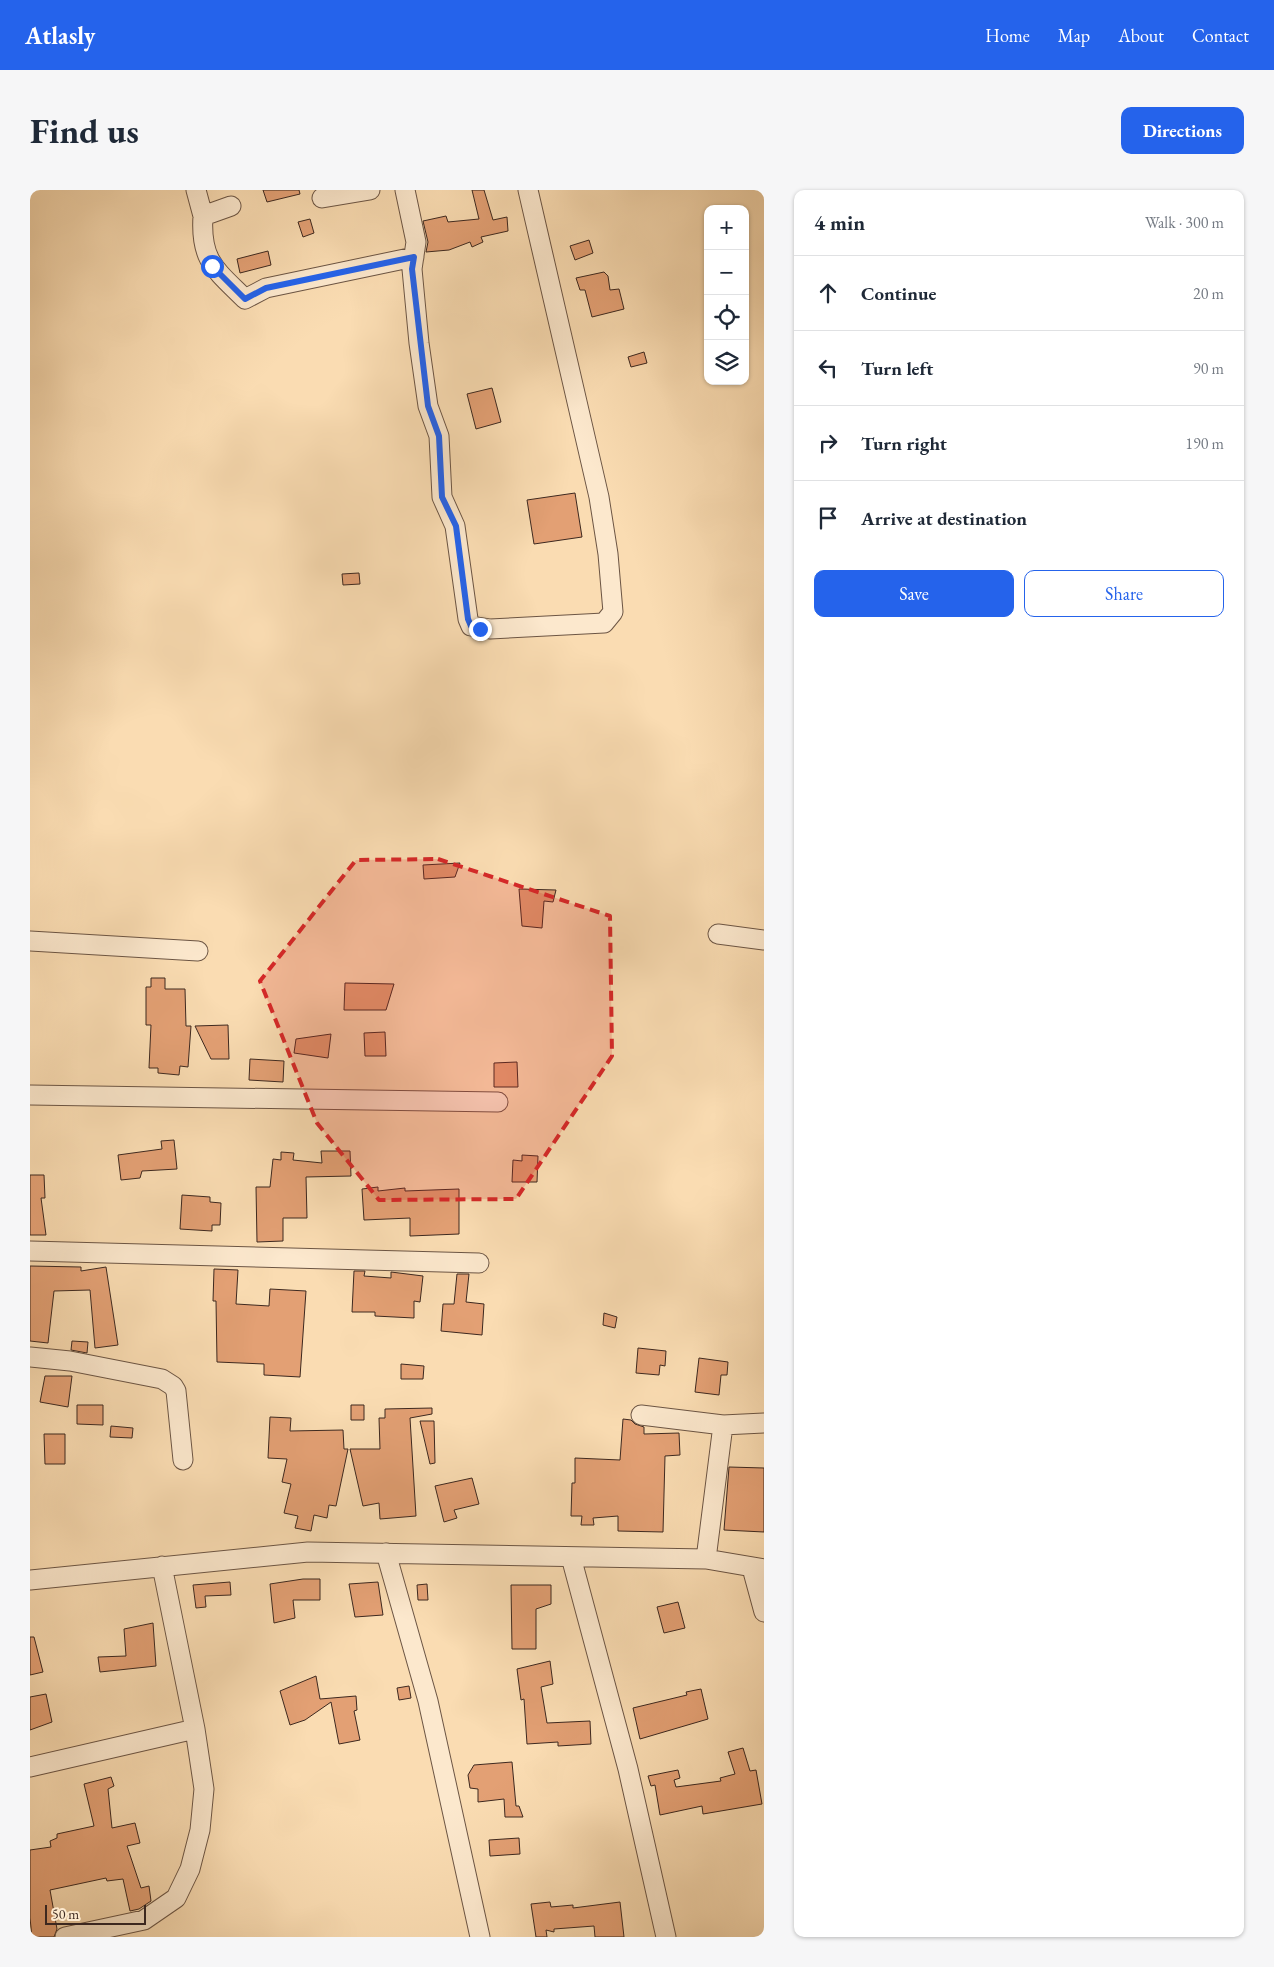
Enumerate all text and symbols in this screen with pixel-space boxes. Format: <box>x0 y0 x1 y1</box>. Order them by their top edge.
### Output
text: Atlasly <box>25 20 95 51</box>
text: Home <box>985 24 1030 47</box>
text: Map <box>1058 24 1090 47</box>
text: About <box>1118 24 1164 47</box>
text: Contact <box>1192 24 1249 47</box>
button: Directions <box>1121 107 1244 154</box>
text: Find us <box>30 108 139 153</box>
map controls <box>704 205 749 385</box>
button: + <box>704 205 749 250</box>
text: 4 min <box>814 209 865 236</box>
text: Walk · 300 m <box>1145 212 1224 233</box>
button: − <box>704 250 749 295</box>
route start <box>201 255 224 278</box>
icon: ahead <box>814 279 842 307</box>
text: Continue <box>861 281 936 306</box>
text: 20 m <box>1193 283 1224 304</box>
button: locate <box>704 295 749 340</box>
button: layers <box>704 340 749 385</box>
icon: left <box>814 354 842 382</box>
text: Turn left <box>861 356 933 381</box>
text: 90 m <box>1193 358 1224 379</box>
icon: right <box>814 429 842 457</box>
text: Turn right <box>861 431 947 456</box>
text: 190 m <box>1185 433 1224 454</box>
icon: arrive <box>814 504 842 532</box>
text: Arrive at destination <box>861 506 1027 531</box>
button: Save <box>814 570 1014 617</box>
button: Share <box>1024 570 1224 617</box>
route end <box>469 618 492 641</box>
scale bar <box>45 1902 146 1925</box>
text: 50 m <box>52 1905 79 1923</box>

